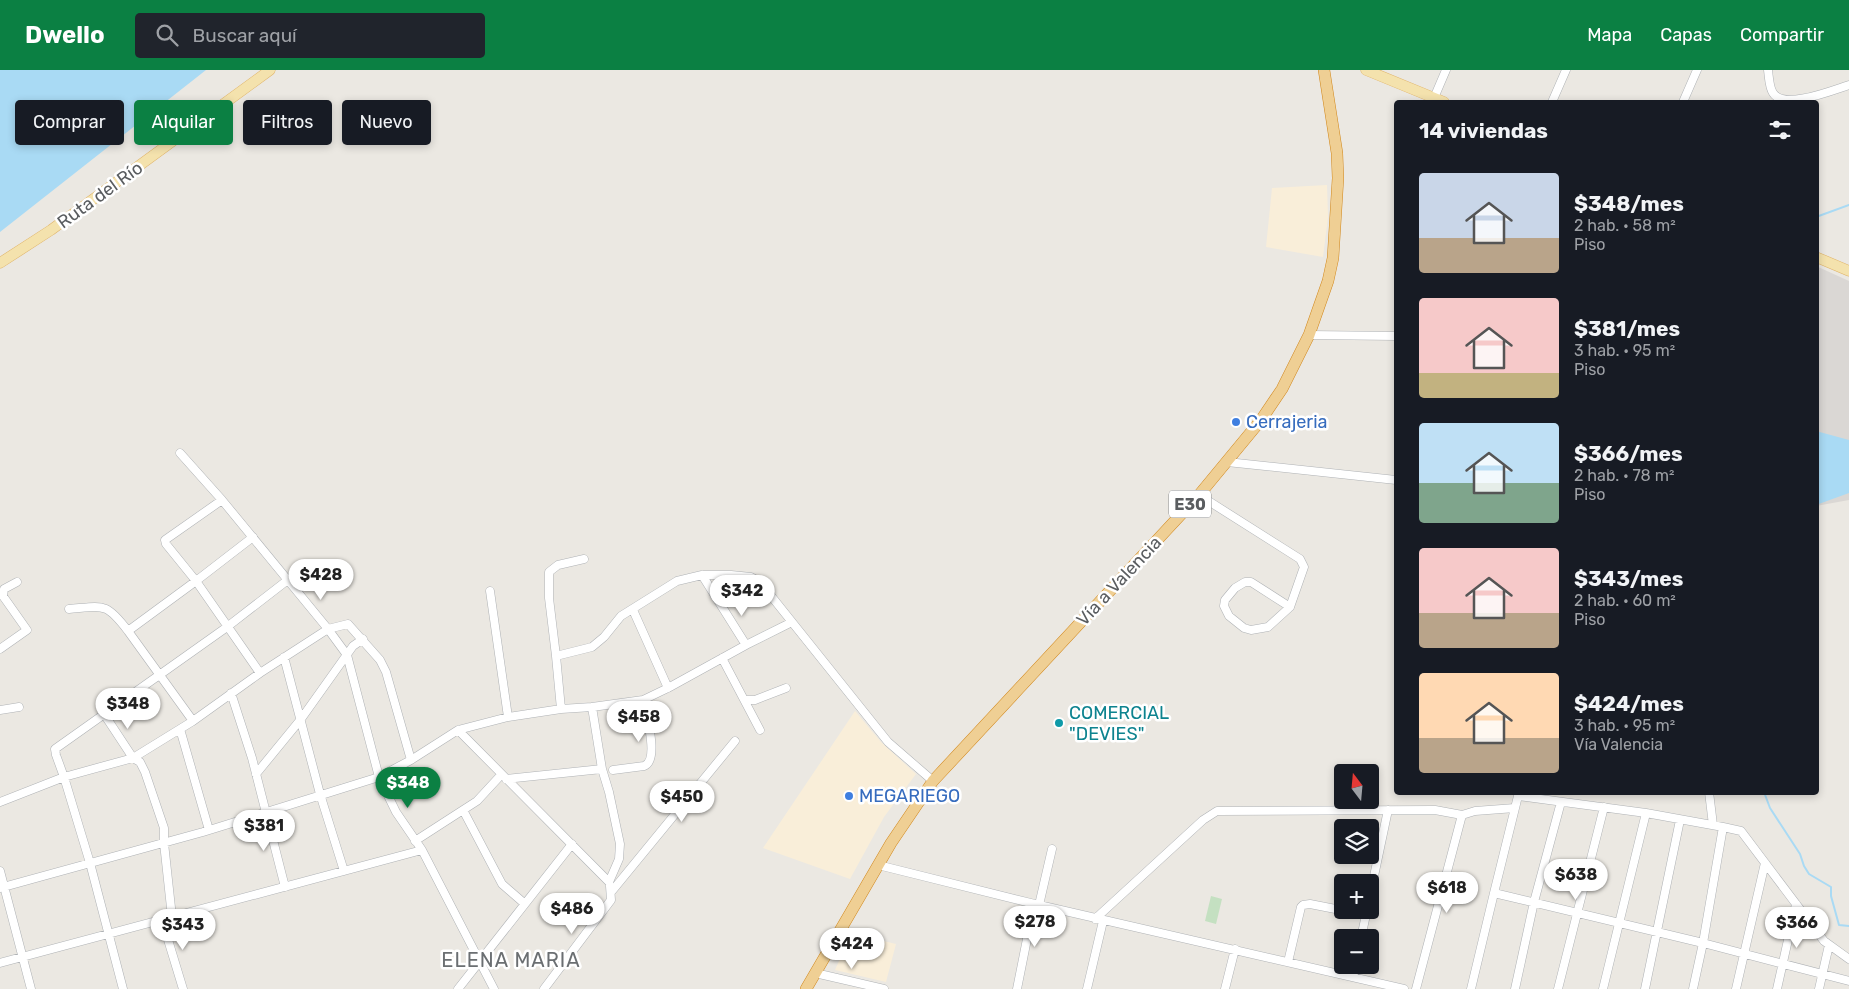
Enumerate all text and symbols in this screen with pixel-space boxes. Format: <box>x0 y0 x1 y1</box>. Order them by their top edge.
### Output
search box <box>135 13 485 58</box>
text: Dwello <box>25 21 105 49</box>
icon: search <box>153 21 181 49</box>
text: Buscar aquí <box>193 24 297 47</box>
text: Mapa <box>1587 24 1632 46</box>
text: Capas <box>1660 24 1712 46</box>
text: Compartir <box>1740 24 1824 46</box>
chip: Comprar <box>15 100 124 145</box>
chip: Alquilar <box>134 100 233 145</box>
chip: Filtros <box>243 100 332 145</box>
chip: Nuevo <box>342 100 431 145</box>
icon: filters <box>1766 116 1794 144</box>
text: 14 viviendas <box>1419 118 1548 143</box>
street label: Ruta del Río <box>53 157 147 233</box>
text: $348/mes <box>1574 191 1684 216</box>
icon: home <box>1459 193 1519 253</box>
text: 2 hab. · 58 m² <box>1574 216 1676 235</box>
text: Piso <box>1574 235 1606 254</box>
text: $381/mes <box>1574 316 1680 341</box>
icon: home <box>1459 318 1519 378</box>
text: 3 hab. · 95 m² <box>1574 341 1675 360</box>
text: Piso <box>1574 360 1606 379</box>
place label: Cerrajeria <box>1246 411 1328 433</box>
marker: Cerrajeria <box>1230 416 1242 428</box>
text: $366/mes <box>1574 441 1683 466</box>
icon: home <box>1459 443 1519 503</box>
text: 2 hab. · 78 m² <box>1574 466 1674 485</box>
text: Piso <box>1574 485 1606 504</box>
road number: E30 <box>1169 490 1211 518</box>
street label: Vía a Valencia <box>1072 532 1166 630</box>
pin: $428 <box>291 558 351 601</box>
text: $428 <box>300 565 342 584</box>
text: $343/mes <box>1574 566 1683 591</box>
icon: home <box>1459 568 1519 628</box>
pin: $342 <box>712 574 772 617</box>
text: $342 <box>721 581 763 600</box>
text: 2 hab. · 60 m² <box>1574 591 1676 610</box>
text: Piso <box>1574 610 1606 629</box>
pin: $348 <box>98 688 158 730</box>
text: $424/mes <box>1574 691 1684 716</box>
icon: home <box>1459 693 1519 753</box>
text: $348 <box>107 694 150 713</box>
pin: $458 <box>609 700 669 743</box>
place label: COMERCIAL "DEVIES" <box>1069 702 1169 745</box>
text: $458 <box>618 707 660 726</box>
text: 3 hab. · 95 m² <box>1574 716 1675 735</box>
marker: COMERCIAL "DEVIES" <box>1053 717 1065 729</box>
text: Vía Valencia <box>1574 735 1663 754</box>
north arrow <box>1334 764 1379 809</box>
map controls <box>1334 764 1379 974</box>
pin: $348 <box>378 766 438 809</box>
text: $348 <box>387 773 430 792</box>
pin: $450 <box>652 780 712 823</box>
place label: MEGARIEGO <box>859 785 960 807</box>
text: $450 <box>661 787 703 806</box>
marker: MEGARIEGO <box>843 790 855 802</box>
pin: $381 <box>234 810 294 852</box>
text: $381 <box>244 816 284 835</box>
button: layers <box>1334 819 1379 864</box>
pin: $638 <box>1546 858 1606 901</box>
text: $638 <box>1555 865 1597 884</box>
pin: $618 <box>1417 872 1477 914</box>
button: + <box>1334 874 1379 919</box>
text: $618 <box>1427 878 1467 897</box>
pin: $486 <box>542 892 602 935</box>
text: $486 <box>551 899 593 918</box>
pin: $278 <box>1005 906 1065 948</box>
pin: $366 <box>1767 906 1827 949</box>
pin: $343 <box>153 908 213 951</box>
text: $278 <box>1014 912 1056 931</box>
text: $366 <box>1776 913 1818 932</box>
text: $343 <box>162 915 204 934</box>
pin: $424 <box>822 928 882 970</box>
button: − <box>1334 929 1379 974</box>
text: $424 <box>831 934 873 953</box>
district label: ELENA MARIA <box>441 948 581 972</box>

